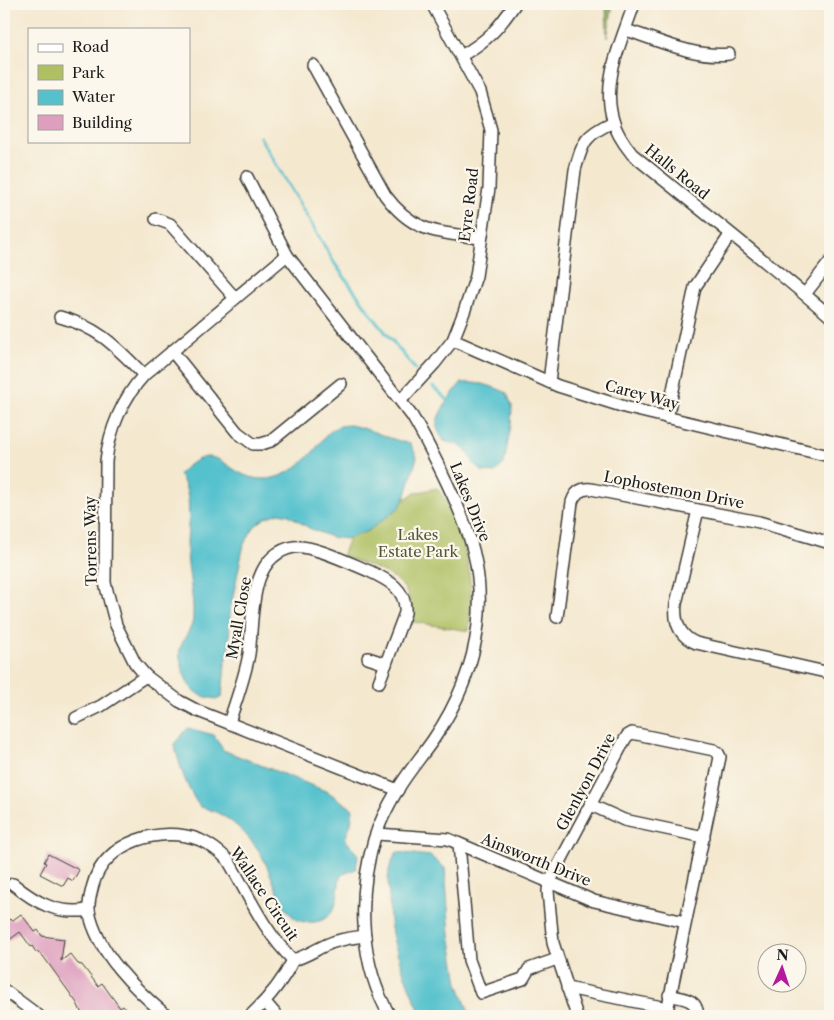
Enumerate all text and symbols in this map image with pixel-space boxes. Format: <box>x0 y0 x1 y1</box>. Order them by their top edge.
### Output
legend <box>28 28 190 142</box>
text: Road <box>72 37 109 56</box>
text: Park <box>72 63 106 82</box>
text: Water <box>71 87 116 106</box>
text: Building <box>72 113 132 132</box>
street label: Halls Road <box>641 140 713 203</box>
street label: Eyre Road <box>455 167 482 243</box>
street label: Carey Way <box>603 376 682 414</box>
street label: Lakes Drive <box>446 459 495 544</box>
street label: Lophostemon Drive <box>602 467 746 512</box>
street label: Torrens Way <box>80 495 101 586</box>
park label: Lakes Estate Park <box>378 525 459 561</box>
street label: Myall Close <box>222 575 255 661</box>
street label: Glenlyon Drive <box>552 730 619 834</box>
street label: Ainsworth Drive <box>478 828 594 890</box>
street label: Wallace Circuit <box>225 842 303 945</box>
north arrow <box>756 942 806 992</box>
text: N <box>776 946 789 964</box>

